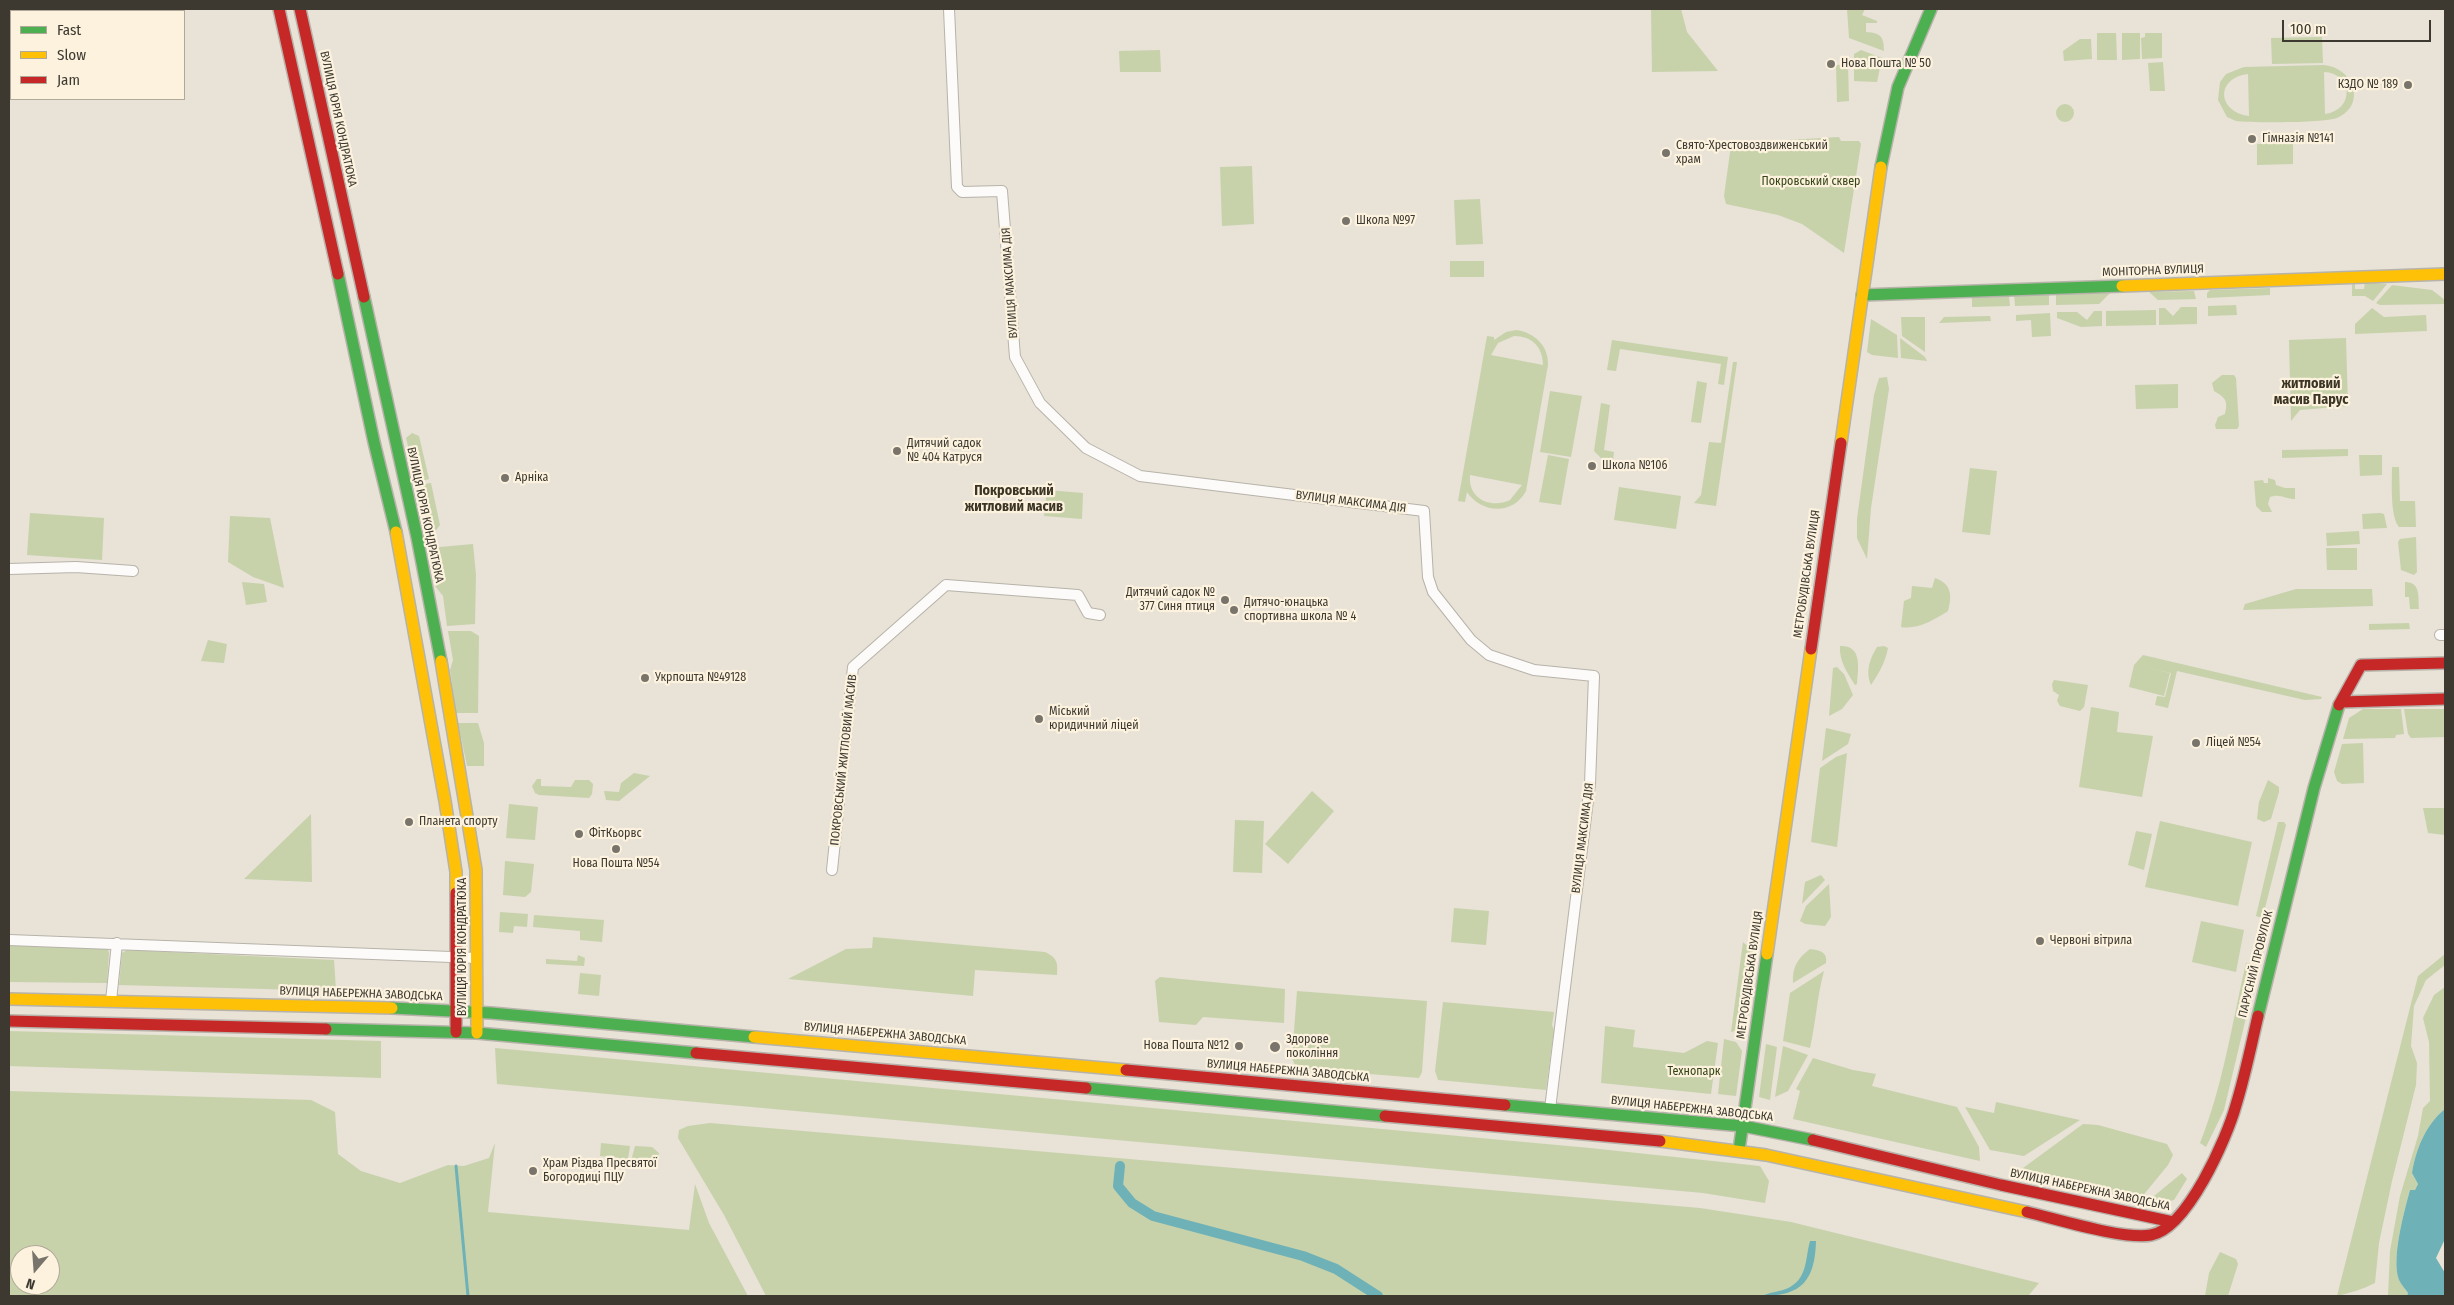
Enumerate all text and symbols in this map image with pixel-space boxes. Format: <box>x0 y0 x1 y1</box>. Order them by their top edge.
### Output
legend <box>10 10 185 100</box>
scale bar <box>2284 10 2433 42</box>
text: 100 m <box>2290 20 2327 38</box>
text: Fast <box>57 21 81 39</box>
text: Slow <box>57 46 86 64</box>
street label: ВУЛИЦЯ ЮРІЯ КОНДРАТЮКА <box>317 50 359 188</box>
place label: Нова Пошта № 50 <box>1841 57 1931 71</box>
marker: Нова Пошта № 50 <box>1825 58 1837 70</box>
text: Jam <box>57 71 80 89</box>
place label: КЗДО № 189 <box>2338 78 2398 92</box>
marker: КЗДО № 189 <box>2402 79 2414 91</box>
place label: Гімназія №141 <box>2262 132 2334 146</box>
marker: Гімназія №141 <box>2246 133 2258 145</box>
place label: Свято-Хрестовоздвиженський храм <box>1676 139 1828 167</box>
marker: Свято-Хрестовоздвиженський храм <box>1660 147 1672 159</box>
park label: Покровський сквер <box>1762 175 1860 189</box>
place label: Школа №97 <box>1356 214 1415 228</box>
marker: Школа №97 <box>1340 215 1352 227</box>
street label: ВУЛИЦЯ МАКСИМА ДІЯ <box>999 227 1021 339</box>
street label: МОНІТОРНА ВУЛИЦЯ <box>2102 262 2204 280</box>
district label: житловий масив Парус <box>2274 376 2348 408</box>
place label: Дитячий садок № 404 Катруся <box>907 437 982 465</box>
marker: Дитячий садок № 404 Катруся <box>891 445 903 457</box>
street label: ВУЛИЦЯ ЮРІЯ КОНДРАТЮКА <box>404 446 446 584</box>
place label: Школа №106 <box>1602 459 1667 473</box>
marker: Школа №106 <box>1586 460 1598 472</box>
place label: Арніка <box>515 471 548 485</box>
marker: Арніка <box>499 472 511 484</box>
district label: Покровський житловий масив <box>965 483 1063 516</box>
street label: ВУЛИЦЯ МАКСИМА ДІЯ <box>1295 488 1407 516</box>
street label: МЕТРОБУДІВСЬКА ВУЛИЦЯ <box>1791 509 1823 639</box>
place label: Дитячий садок № 377 Синя птиця <box>1126 586 1215 614</box>
marker: Дитячий садок № 377 Синя птиця <box>1219 594 1231 606</box>
place label: Дитячо-юнацька спортивна школа № 4 <box>1244 596 1356 624</box>
marker: Дитячо-юнацька спортивна школа № 4 <box>1228 604 1240 616</box>
place label: Укрпошта №49128 <box>655 671 746 685</box>
marker: Укрпошта №49128 <box>639 672 651 684</box>
street label: ПОКРОВСЬКИЙ ЖИТЛОВИЙ МАСИВ <box>828 674 860 846</box>
place label: Міський юридичний ліцей <box>1049 705 1139 733</box>
marker: Міський юридичний ліцей <box>1033 713 1045 725</box>
place label: Ліцей №54 <box>2206 736 2261 750</box>
marker: Ліцей №54 <box>2190 737 2202 749</box>
street label: ВУЛИЦЯ МАКСИМА ДІЯ <box>1569 782 1597 894</box>
place label: Планета спорту <box>419 815 498 829</box>
marker: Планета спорту <box>403 816 415 828</box>
place label: ФiтКьорвс <box>589 827 642 841</box>
marker: ФiтКьорвс <box>573 828 585 840</box>
marker: Нова Пошта №54 <box>610 843 622 855</box>
place label: Нова Пошта №54 <box>573 857 659 871</box>
street label: ВУЛИЦЯ ЮРІЯ КОНДРАТЮКА <box>456 878 470 1016</box>
street label: ПАРУСНИЙ ПРОВУЛОК <box>2236 909 2276 1019</box>
street label: МЕТРОБУДІВСЬКА ВУЛИЦЯ <box>1734 910 1766 1040</box>
place label: Червоні вітрила <box>2050 934 2132 948</box>
marker: Червоні вітрила <box>2034 935 2046 947</box>
street label: ВУЛИЦЯ НАБЕРЕЖНА ЗАВОДСЬКА <box>279 984 443 1004</box>
street label: ВУЛИЦЯ НАБЕРЕЖНА ЗАВОДСЬКА <box>803 1020 967 1048</box>
place label: Здорове покоління <box>1286 1033 1338 1061</box>
place label: Нова Пошта №12 <box>1143 1039 1229 1053</box>
marker: Нова Пошта №12 <box>1233 1040 1245 1052</box>
marker: Здорове покоління <box>1268 1040 1282 1054</box>
street label: ВУЛИЦЯ НАБЕРЕЖНА ЗАВОДСЬКА <box>1206 1057 1370 1085</box>
park label: Технопарк <box>1668 1065 1720 1079</box>
street label: ВУЛИЦЯ НАБЕРЕЖНА ЗАВОДСЬКА <box>1610 1093 1774 1125</box>
place label: Храм Різдва Пресвятої Богородиці ПЦУ <box>543 1157 657 1185</box>
marker: Храм Різдва Пресвятої Богородиці ПЦУ <box>527 1165 539 1177</box>
street label: ВУЛИЦЯ НАБЕРЕЖНА ЗАВОДСЬКА <box>2009 1166 2171 1214</box>
north arrow <box>10 1245 60 1295</box>
text: N <box>24 1274 37 1293</box>

